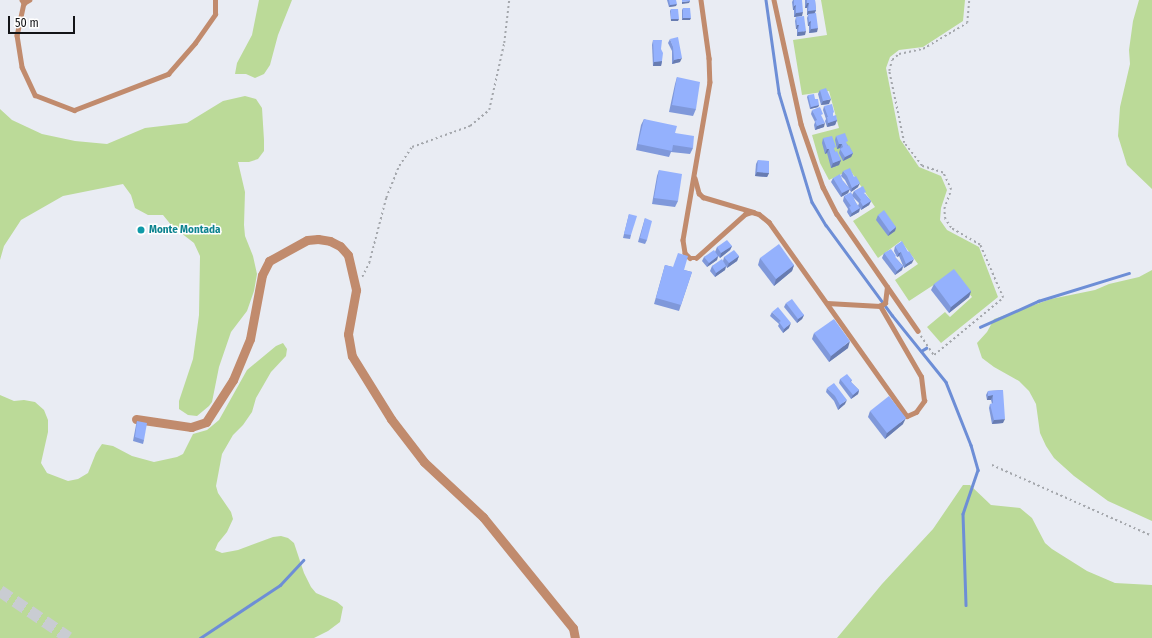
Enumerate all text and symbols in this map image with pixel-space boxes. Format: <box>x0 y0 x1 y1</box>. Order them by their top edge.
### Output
scale bar <box>10 8 77 34</box>
text: 50 m <box>15 16 39 30</box>
place label: Monte Montada <box>149 223 220 237</box>
marker: Monte Montada <box>136 225 146 235</box>

